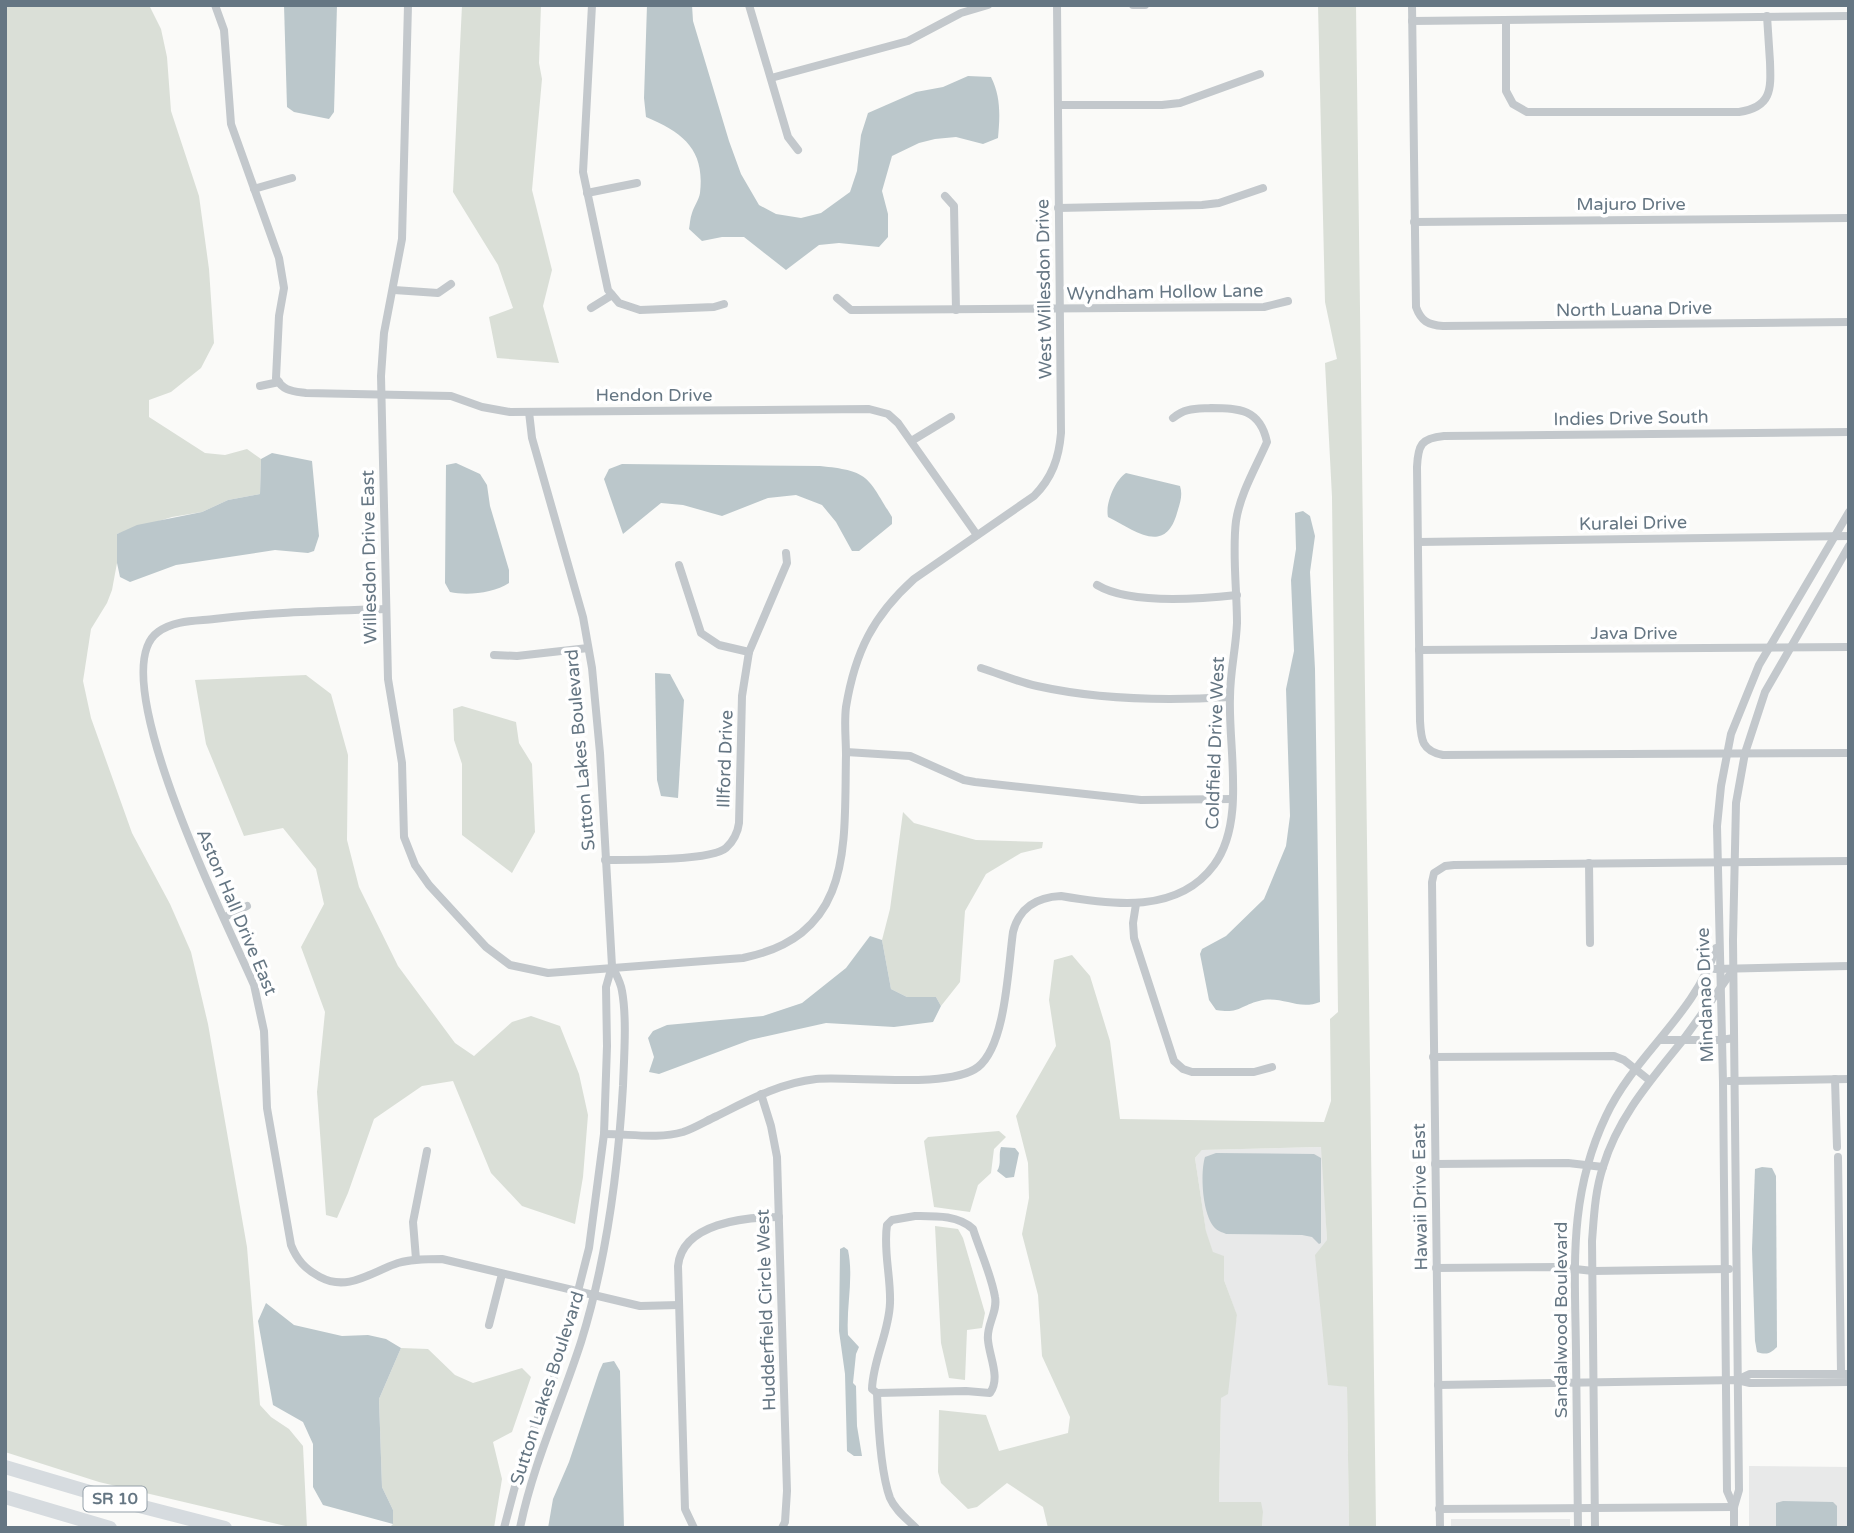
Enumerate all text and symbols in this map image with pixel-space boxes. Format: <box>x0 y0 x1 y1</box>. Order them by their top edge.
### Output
street label: Majuro Drive <box>1576 193 1686 215</box>
street label: West Willesdon Drive <box>1031 199 1057 379</box>
street label: Wyndham Hollow Lane <box>1066 279 1264 305</box>
street label: North Luana Drive <box>1556 297 1712 321</box>
street label: Hendon Drive <box>596 384 712 406</box>
street label: Indies Drive South <box>1553 406 1709 430</box>
street label: Willesdon Drive East <box>356 470 382 644</box>
street label: Kuralei Drive <box>1579 511 1687 535</box>
street label: Java Drive <box>1591 622 1677 644</box>
street label: Sutton Lakes Boulevard <box>560 648 600 852</box>
street label: Coldfield Drive West <box>1201 656 1229 830</box>
street label: Illford Drive <box>712 710 738 808</box>
street label: Aston Hall Drive East <box>192 825 282 999</box>
street label: Mindanao Drive <box>1692 927 1718 1063</box>
street label: Hawaii Drive East <box>1408 1123 1432 1271</box>
street label: Hudderfield Circle West <box>751 1209 781 1411</box>
street label: Sandalwood Boulevard <box>1550 1222 1572 1418</box>
street label: Sutton Lakes Boulevard <box>505 1288 589 1488</box>
road number: SR 10 <box>83 1486 146 1512</box>

